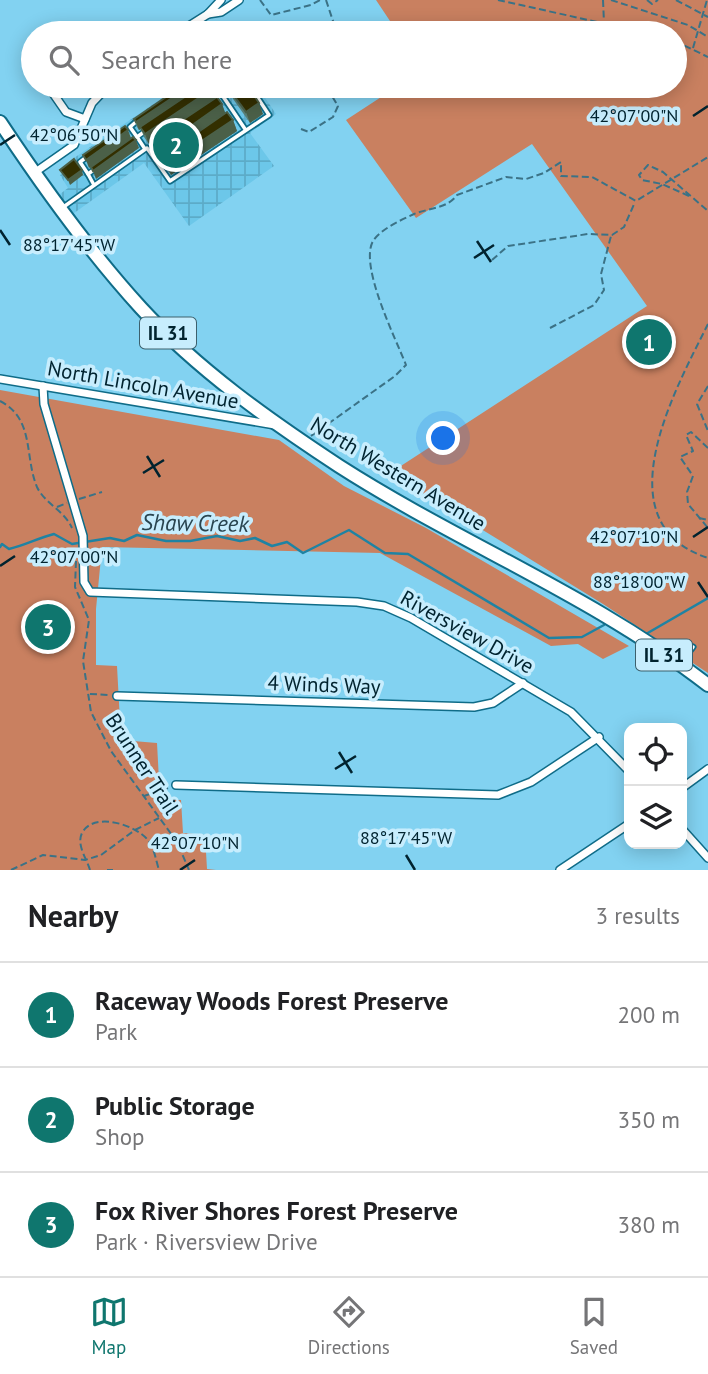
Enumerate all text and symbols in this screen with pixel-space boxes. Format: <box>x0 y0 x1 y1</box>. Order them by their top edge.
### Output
search box <box>21 21 687 98</box>
icon: search <box>45 41 83 79</box>
text: Search here <box>101 43 232 76</box>
text: 42°07'00"N <box>590 104 678 127</box>
pin: 2 <box>153 119 199 171</box>
text: 42°06'50"N <box>30 123 118 146</box>
text: 88°17'45"W <box>23 233 115 256</box>
pin: 1 <box>626 316 672 368</box>
road number: IL 31 <box>140 318 196 348</box>
street label: North Lincoln Avenue <box>45 354 241 415</box>
street label: North Western Avenue <box>306 411 491 537</box>
your location <box>426 421 460 455</box>
water label: Shaw Creek <box>141 507 251 538</box>
text: 42°07'10"N <box>590 525 678 548</box>
text: 42°07'00"N <box>30 545 118 568</box>
text: 88°18'00"W <box>593 570 685 593</box>
street label: Riversview Drive <box>396 584 539 679</box>
pin: 3 <box>25 601 71 653</box>
road number: IL 31 <box>636 640 692 670</box>
street label: 4 Winds Way <box>267 669 381 700</box>
street label: Brunner Trail <box>100 708 185 819</box>
map controls <box>624 723 687 849</box>
button: locate <box>624 723 687 786</box>
button: layers <box>624 786 687 849</box>
text: 88°17'45"W <box>360 826 452 849</box>
text: 42°07'10"N <box>151 831 239 854</box>
text: Nearby <box>28 896 118 935</box>
text: 3 results <box>596 901 680 930</box>
text: Raceway Woods Forest Preserve <box>95 984 448 1017</box>
text: 1 <box>44 1000 58 1029</box>
text: 200 m <box>618 1000 680 1029</box>
text: Park <box>95 1017 137 1046</box>
text: Public Storage <box>95 1089 255 1122</box>
text: 2 <box>44 1105 58 1134</box>
text: 350 m <box>618 1105 680 1134</box>
text: Shop <box>95 1122 145 1151</box>
text: Fox River Shores Forest Preserve <box>95 1194 458 1227</box>
text: 3 <box>44 1210 58 1239</box>
text: 380 m <box>618 1210 680 1239</box>
text: Park · Riversview Drive <box>95 1227 318 1256</box>
tab: Map <box>90 1293 128 1359</box>
tab: Directions <box>308 1293 390 1359</box>
tab: Saved <box>570 1293 618 1359</box>

